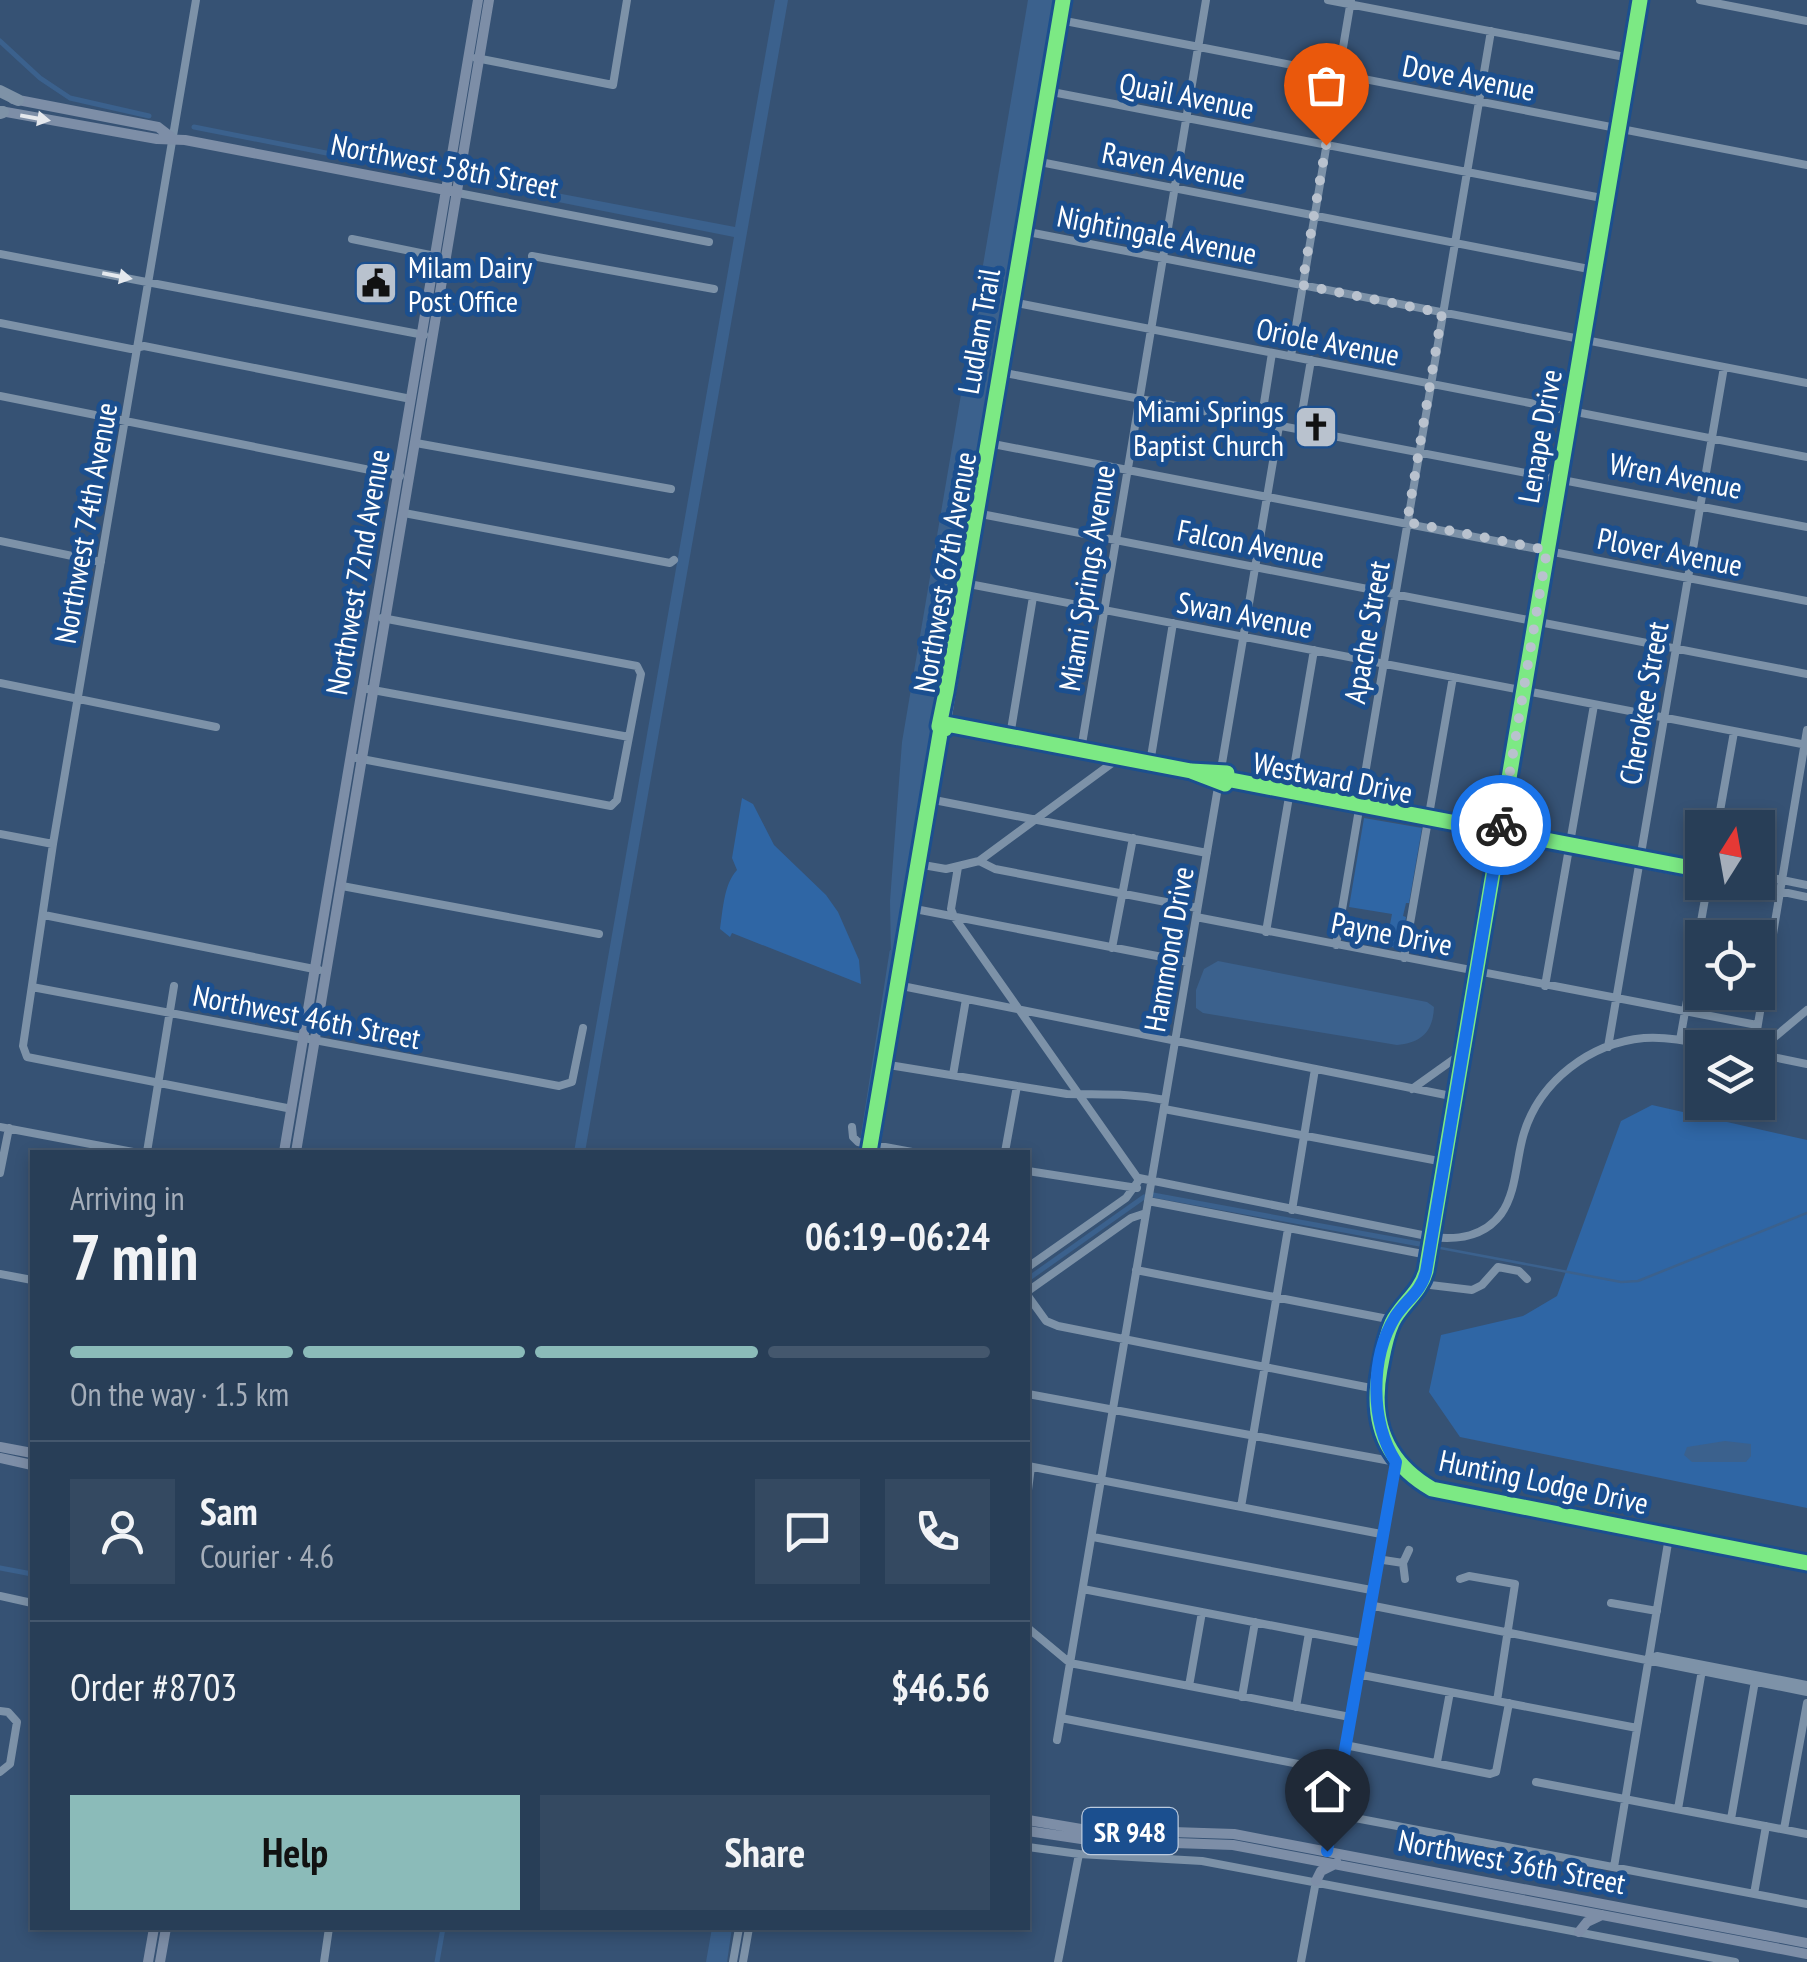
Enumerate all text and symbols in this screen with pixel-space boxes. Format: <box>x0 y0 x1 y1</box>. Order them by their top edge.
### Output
pin <box>1284 43 1369 146</box>
street label: Dove Avenue <box>1400 45 1538 109</box>
icon: bag <box>1299 58 1354 113</box>
street label: Quail Avenue <box>1116 63 1258 127</box>
one-way arrow <box>20 110 51 126</box>
street label: Northwest 58th Street <box>328 124 563 206</box>
street label: Raven Avenue <box>1099 132 1249 198</box>
street label: Nightingale Avenue <box>1054 196 1260 272</box>
place label: Milam Dairy Post Office <box>408 247 533 320</box>
public building icon: Milam Dairy Post Office <box>353 260 399 306</box>
street label: Ludlam Trail <box>948 265 1008 397</box>
one-way arrow <box>102 268 133 284</box>
street label: Oriole Avenue <box>1253 308 1403 374</box>
street label: Lenape Drive <box>1508 366 1570 506</box>
place label: Miami Springs Baptist Church <box>1133 391 1284 464</box>
street label: Northwest 74th Avenue <box>45 399 125 647</box>
church icon: Miami Springs Baptist Church <box>1293 404 1339 450</box>
street label: Wren Avenue <box>1606 443 1746 507</box>
street label: Northwest 72nd Avenue <box>316 446 398 698</box>
street label: Northwest 67th Avenue <box>904 449 984 695</box>
street label: Miami Springs Avenue <box>1049 462 1123 694</box>
street label: Falcon Avenue <box>1174 510 1328 576</box>
street label: Plover Avenue <box>1594 518 1746 584</box>
street label: Apache Street <box>1334 557 1398 706</box>
street label: Swan Avenue <box>1174 582 1316 646</box>
street label: Cherokee Street <box>1609 618 1677 788</box>
street label: Westward Drive <box>1250 742 1416 812</box>
courier <box>1451 775 1551 875</box>
icon: bike <box>1474 798 1529 853</box>
north arrow <box>1685 810 1775 900</box>
map controls <box>1685 810 1775 1120</box>
street label: Hammond Drive <box>1134 863 1202 1035</box>
street label: Payne Drive <box>1328 902 1456 964</box>
button: locate <box>1685 920 1775 1010</box>
street label: Northwest 46th Street <box>190 975 425 1057</box>
button: layers <box>1685 1030 1775 1120</box>
text: Arriving in <box>70 1177 185 1219</box>
text: 06:19–06:24 <box>805 1211 990 1260</box>
text: 7 min <box>70 1214 198 1298</box>
text: On the way · 1.5 km <box>70 1373 289 1415</box>
street label: Hunting Lodge Drive <box>1436 1440 1652 1522</box>
button: person <box>70 1479 175 1584</box>
button: chat <box>755 1479 860 1584</box>
button: phone <box>885 1479 990 1584</box>
text: Sam <box>200 1486 258 1535</box>
text: Courier · 4.6 <box>200 1535 334 1577</box>
text: Order #8703 <box>70 1662 237 1711</box>
text: $46.56 <box>891 1662 990 1711</box>
pin <box>1285 1749 1370 1852</box>
icon: home <box>1300 1764 1355 1819</box>
button: Help <box>70 1795 520 1910</box>
button: Share <box>540 1795 990 1910</box>
road number: SR 948 <box>1082 1808 1178 1854</box>
street label: Northwest 36th Street <box>1395 1820 1630 1902</box>

